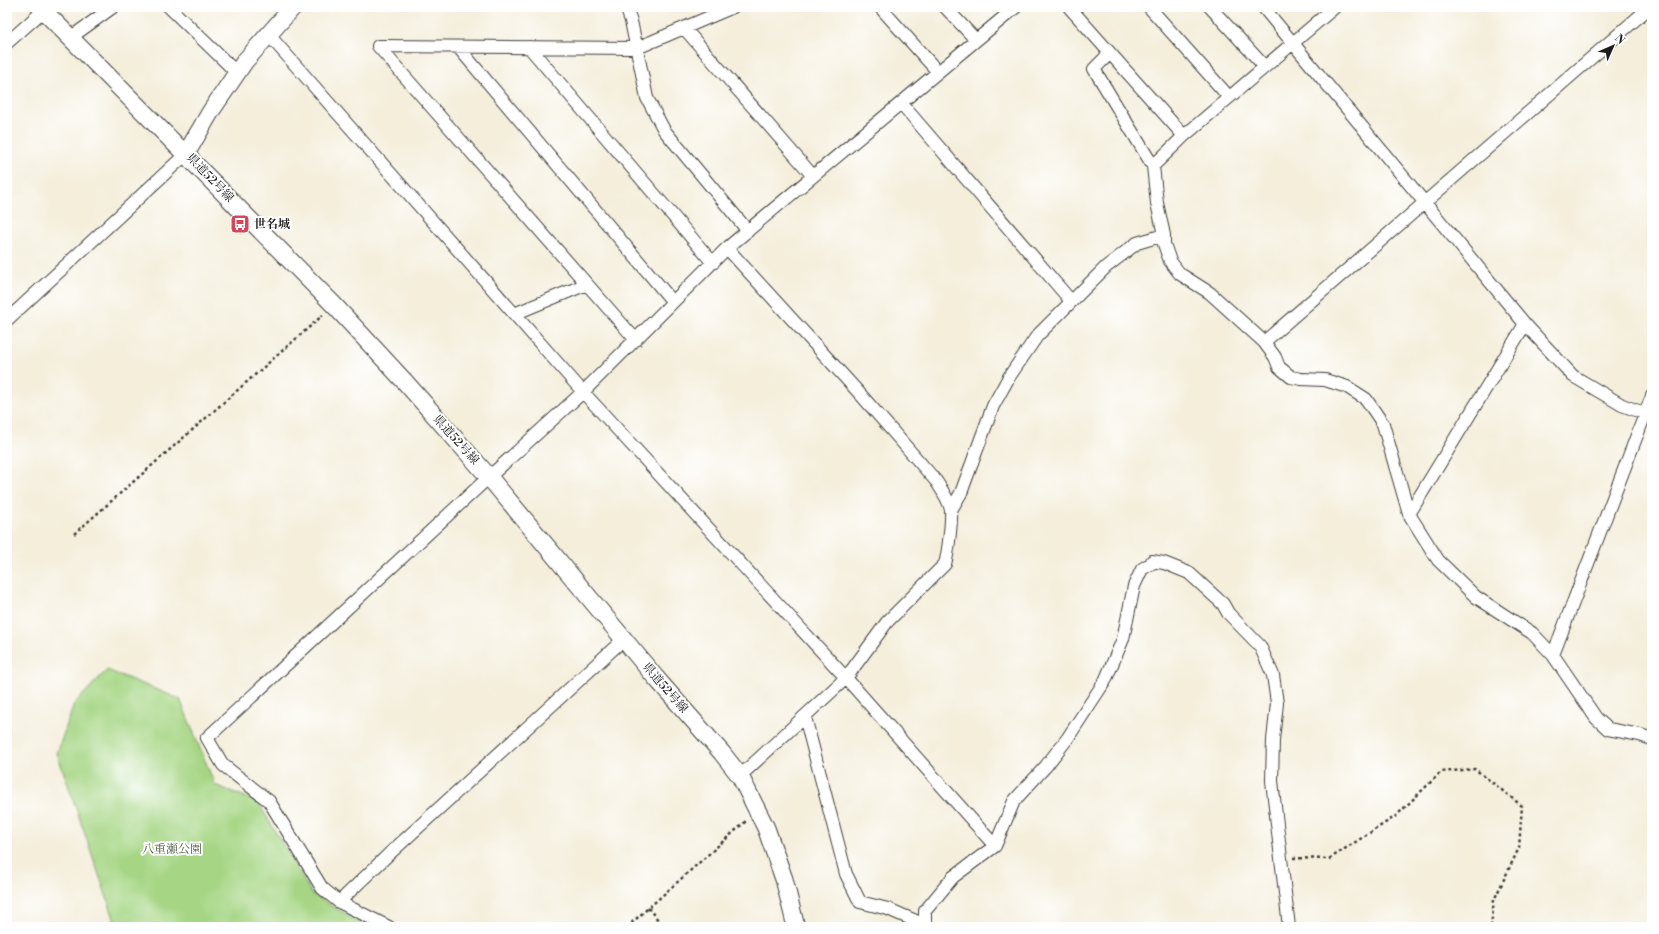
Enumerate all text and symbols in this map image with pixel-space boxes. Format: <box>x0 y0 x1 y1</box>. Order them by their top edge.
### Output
north arrow <box>1593 26 1633 66</box>
text: N <box>1611 32 1628 48</box>
street label: 県道52号線 <box>183 151 237 205</box>
bus stop icon: 世名城 <box>229 213 251 235</box>
place label: 世名城 <box>254 217 290 232</box>
street label: 県道52号線 <box>430 412 482 468</box>
street label: 県道52号線 <box>639 660 691 716</box>
park label: 八重瀬公園 <box>142 842 202 857</box>

